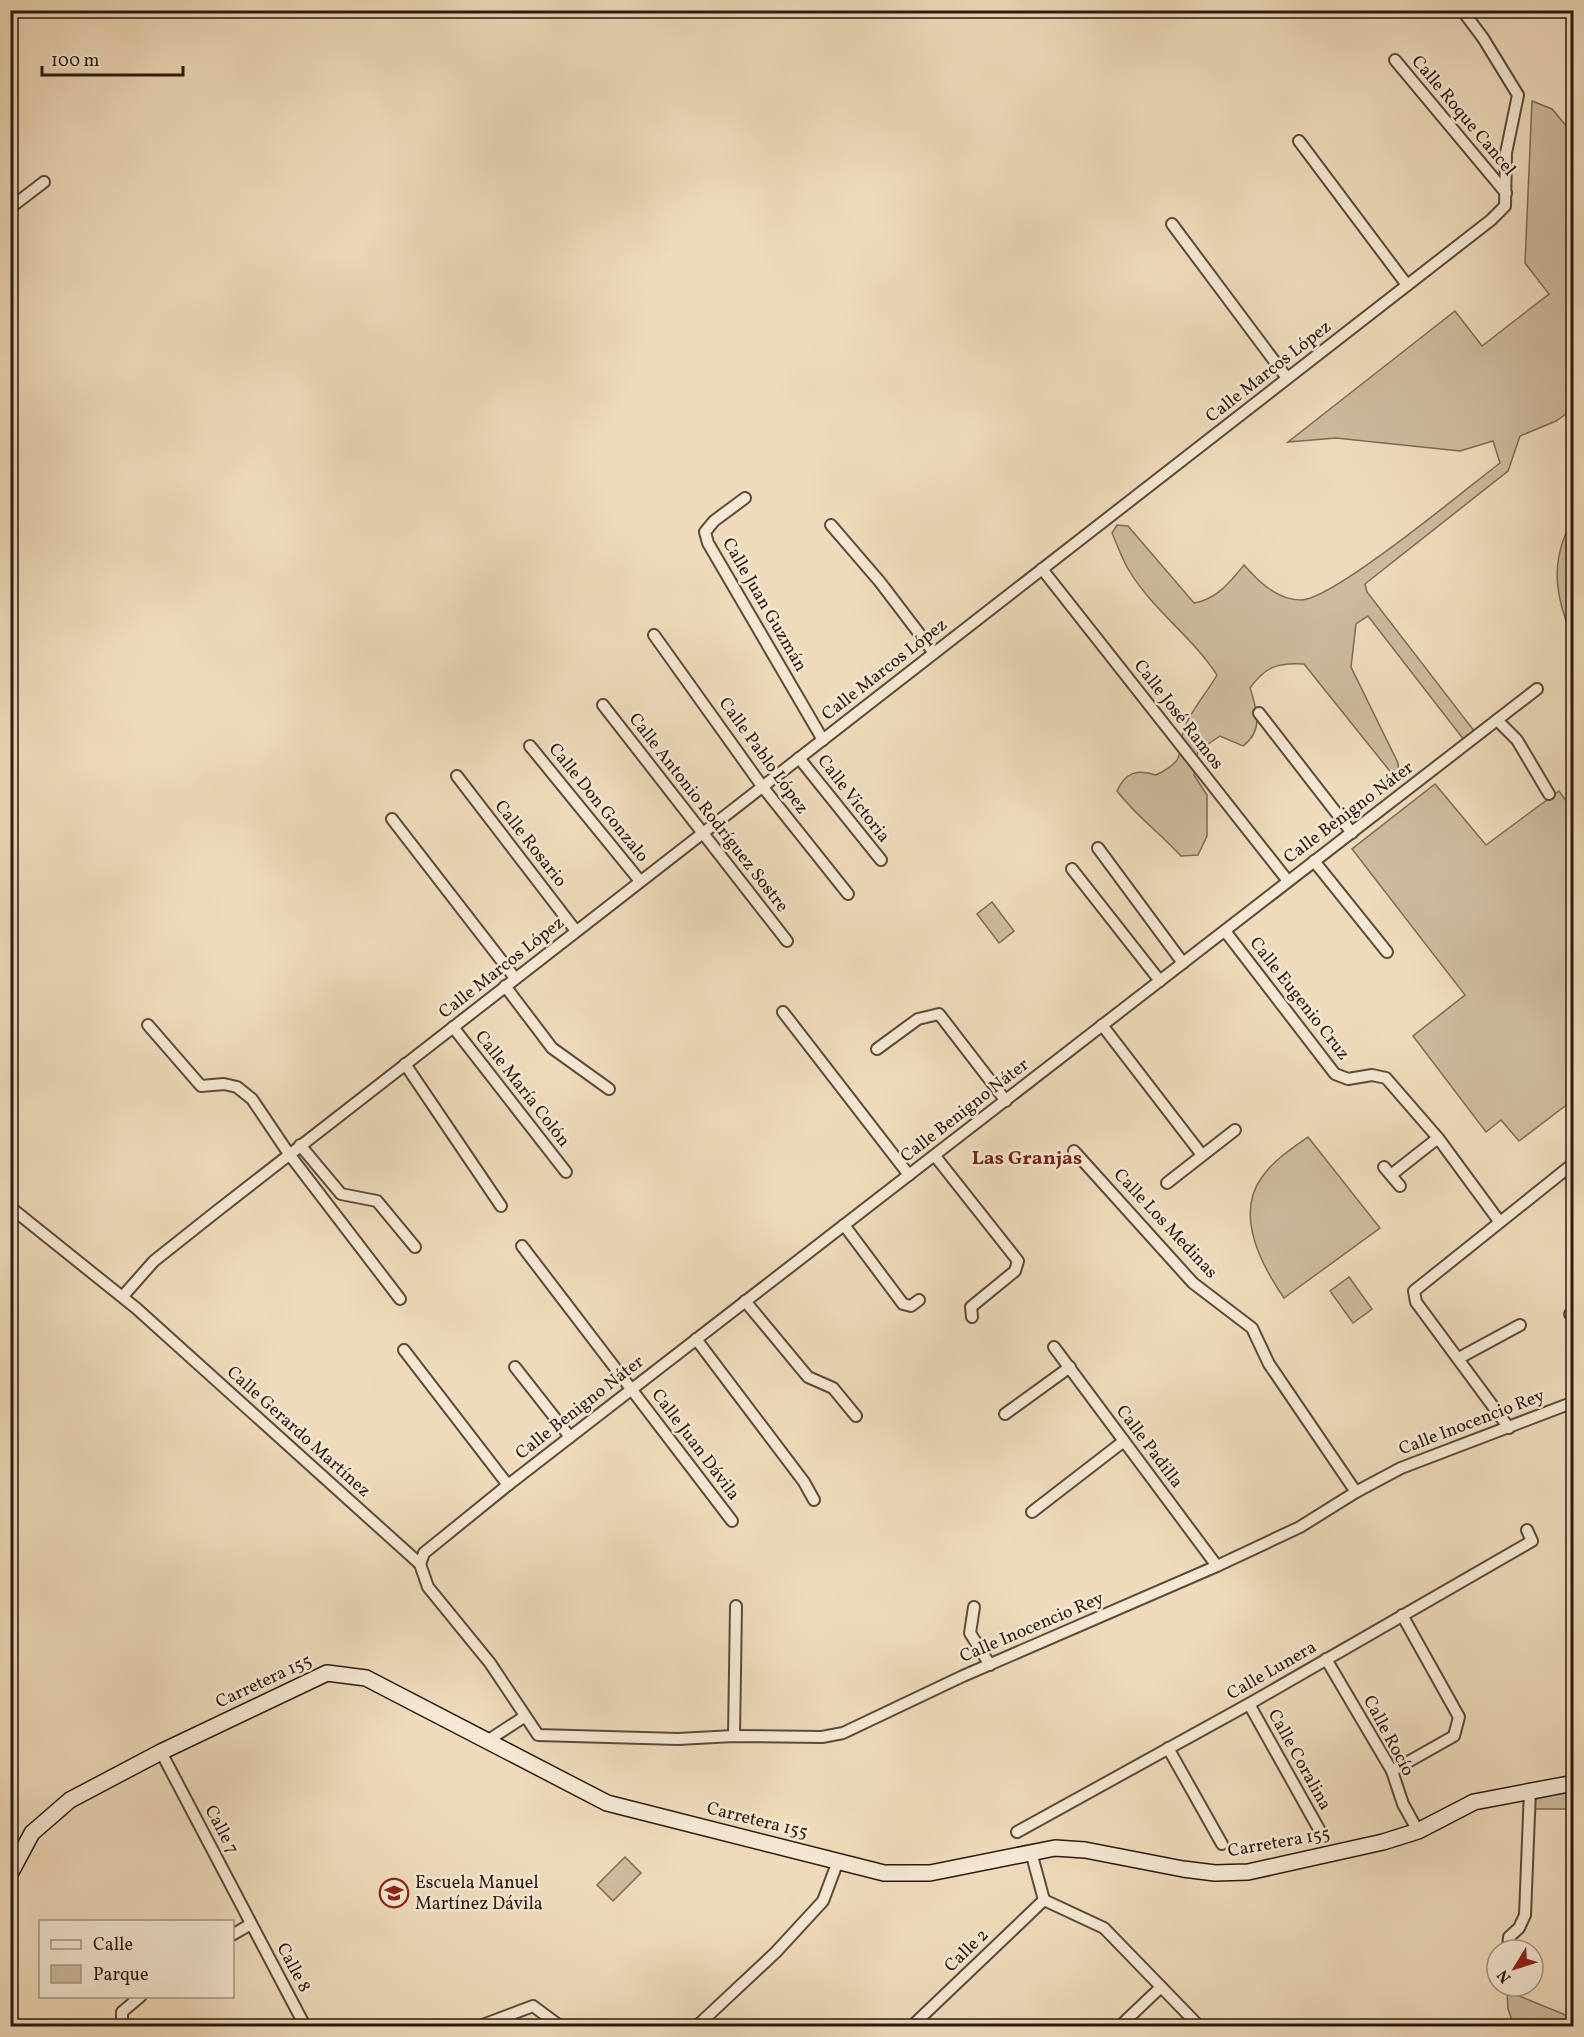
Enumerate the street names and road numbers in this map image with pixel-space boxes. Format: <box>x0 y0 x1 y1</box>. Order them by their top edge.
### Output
street label: Calle Roque Cancel <box>1405 50 1521 182</box>
street label: Calle Marcos López <box>1201 315 1337 429</box>
street label: Calle Juan Guzmán <box>715 533 813 677</box>
street label: Calle Marcos López <box>817 613 953 727</box>
street label: Calle José Ramos <box>1127 655 1229 775</box>
street label: Calle Pablo López <box>712 693 814 819</box>
street label: Calle Antonio Rodríguez Sostre <box>622 708 794 918</box>
street label: Calle Don Gonzalo <box>542 738 654 868</box>
street label: Calle Victoria <box>811 750 895 848</box>
street label: Calle Benigno Náter <box>1279 756 1420 870</box>
street label: Calle Rosario <box>488 795 572 893</box>
street label: Calle Marcos López <box>434 911 570 1025</box>
street label: Calle Eugenio Cruz <box>1243 932 1355 1066</box>
street label: Calle María Colón <box>469 1025 576 1153</box>
street label: Calle Benigno Náter <box>895 1053 1035 1169</box>
street label: Calle Los Medinas <box>1107 1163 1223 1285</box>
street label: Calle Benigno Náter <box>510 1350 650 1466</box>
street label: Calle Gerardo Martínez <box>221 1360 375 1504</box>
street label: Calle Juan Dávila <box>645 1384 745 1506</box>
street label: Calle Inocencio Rey <box>1395 1384 1549 1462</box>
street label: Calle Padilla <box>1109 1400 1189 1494</box>
street label: Calle Inocencio Rey <box>956 1586 1108 1670</box>
street label: Calle Lunera <box>1223 1635 1321 1707</box>
street label: Carretera 155 <box>212 1649 316 1715</box>
street label: Calle Rocío <box>1356 1691 1420 1781</box>
street label: Calle Coralina <box>1261 1705 1337 1815</box>
street label: Carretera 155 <box>704 1796 810 1846</box>
street label: Calle 7 <box>198 1801 244 1859</box>
street label: Carretera 155 <box>1226 1822 1332 1864</box>
street label: Calle 2 <box>939 1924 995 1978</box>
street label: Calle 8 <box>270 1939 316 1997</box>

